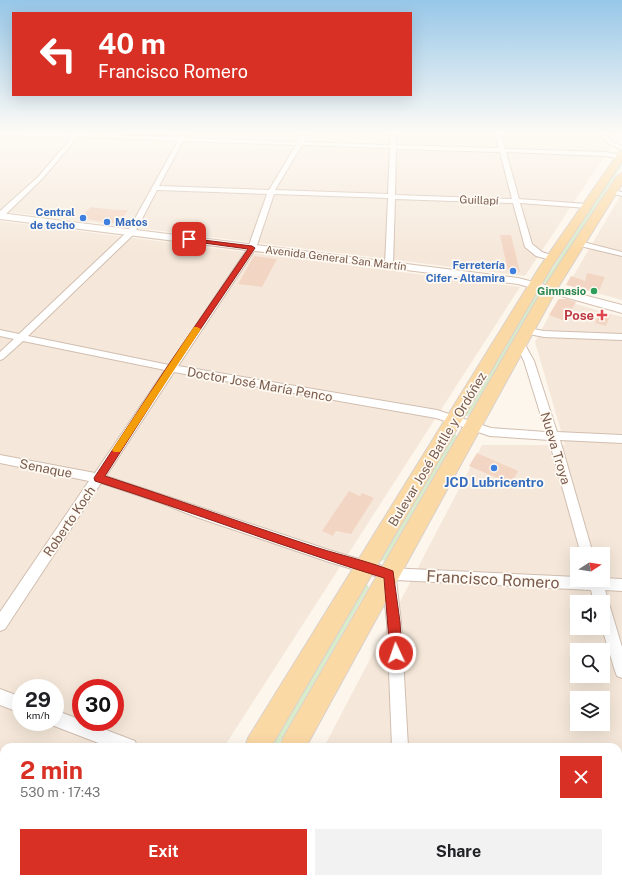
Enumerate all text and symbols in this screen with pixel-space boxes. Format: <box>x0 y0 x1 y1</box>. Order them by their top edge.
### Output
text: 40 m <box>98 27 166 60</box>
icon: left <box>32 28 84 80</box>
text: Francisco Romero <box>98 61 248 82</box>
street label: Guillapí <box>459 193 499 207</box>
place label: Central de techo <box>30 206 75 231</box>
marker: Central de techo <box>78 213 88 223</box>
place label: Matos <box>115 216 148 228</box>
marker: Matos <box>102 217 112 227</box>
pin <box>172 222 206 256</box>
icon: arrive <box>178 228 200 250</box>
street label: Avenida General San Martín <box>265 243 407 273</box>
place label: Ferretería Cifer - Altamira <box>426 259 505 284</box>
marker: Ferretería Cifer - Altamira <box>508 266 518 276</box>
place label: Gimnasio <box>537 285 586 297</box>
marker: Gimnasio <box>589 286 599 296</box>
place label: Pose <box>564 308 594 323</box>
marker: Pose <box>597 310 607 320</box>
street label: Doctor José María Penco <box>186 364 334 405</box>
street label: Bulevar José Batlle y Ordóñez <box>385 369 490 529</box>
street label: Nueva Troya <box>537 410 574 486</box>
street label: Senaque <box>18 456 74 481</box>
marker: JCD Lubricentro <box>489 463 499 473</box>
place label: JCD Lubricentro <box>444 475 544 490</box>
street label: Roberto Koch <box>40 483 98 559</box>
north arrow <box>570 547 610 587</box>
map controls <box>570 547 610 731</box>
street label: Francisco Romero <box>426 567 560 592</box>
button: sound <box>570 595 610 635</box>
position arrow <box>375 632 417 674</box>
button: search <box>570 643 610 683</box>
speed limit sign: 30 <box>72 679 124 731</box>
text: 29 <box>25 688 51 712</box>
button: layers <box>570 691 610 731</box>
text: km/h <box>26 709 50 721</box>
text: 2 min <box>20 756 83 784</box>
button: close <box>560 756 602 798</box>
text: 530 m · 17:43 <box>20 785 100 800</box>
button: Exit <box>20 829 307 875</box>
button: Share <box>315 829 602 875</box>

